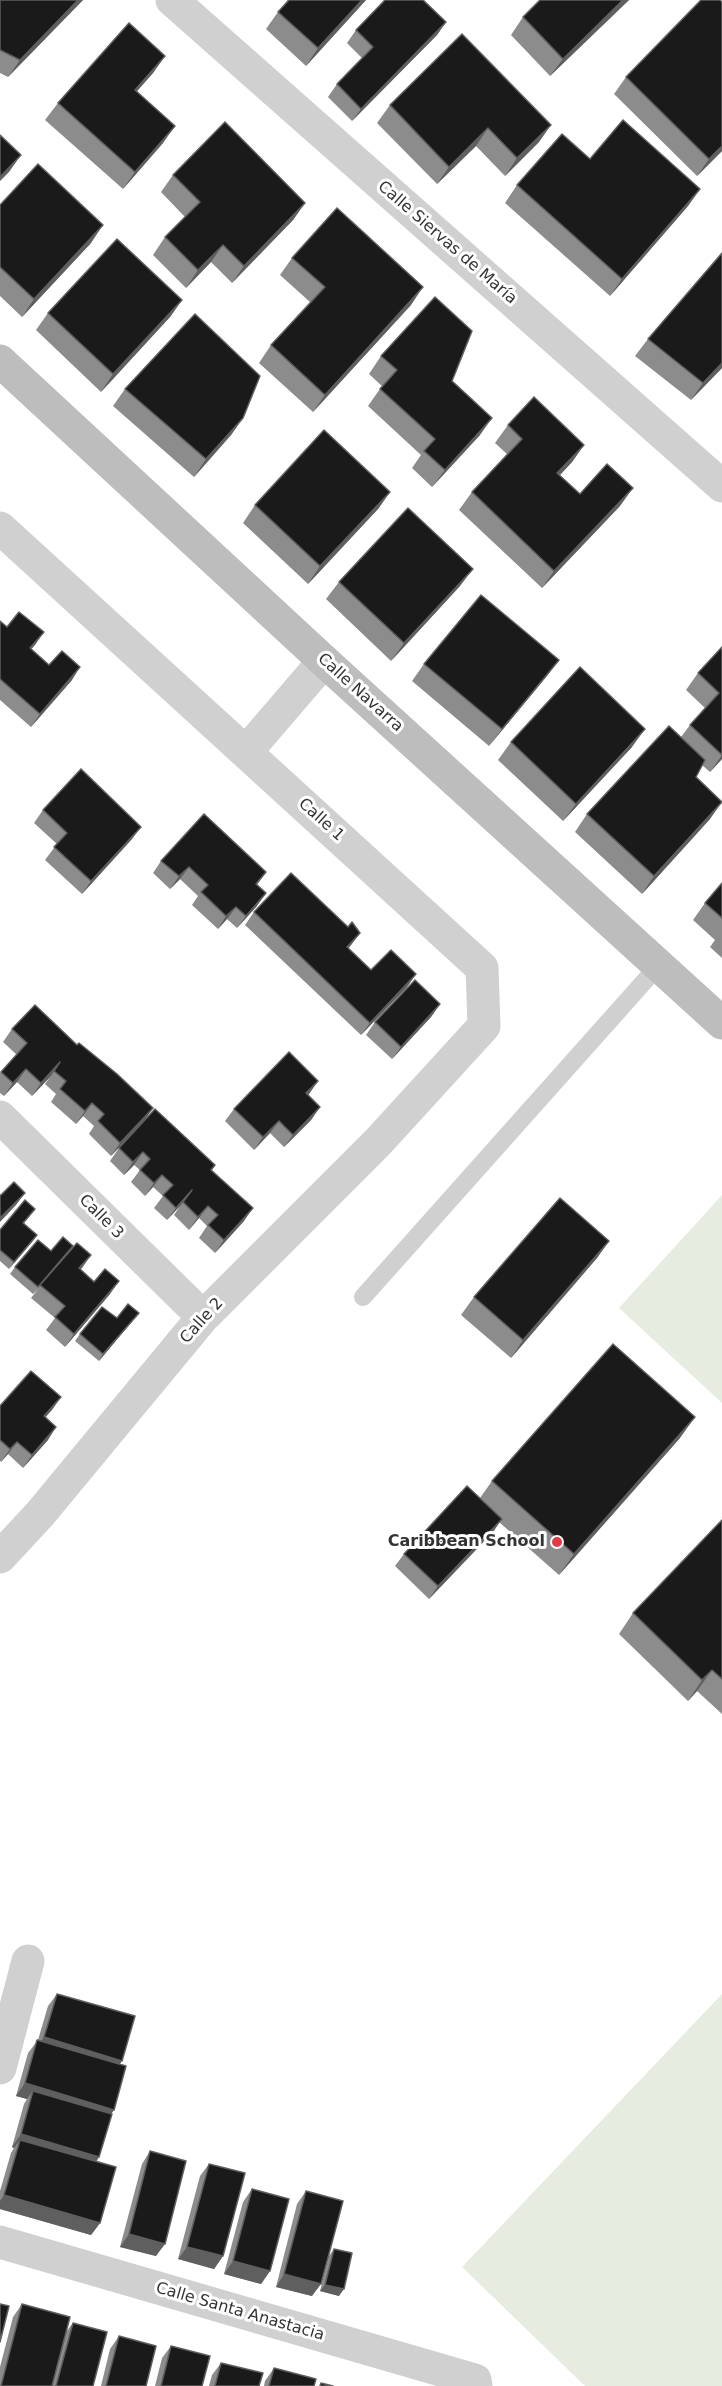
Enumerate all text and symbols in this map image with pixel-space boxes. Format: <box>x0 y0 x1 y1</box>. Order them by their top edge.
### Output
street label: Calle Siervas de María <box>374 177 520 309</box>
street label: Calle Navarra <box>313 650 407 736</box>
street label: Calle 1 <box>294 794 348 846</box>
street label: Calle 3 <box>75 1191 127 1243</box>
street label: Calle 2 <box>176 1294 228 1348</box>
place label: Caribbean School <box>388 1532 545 1552</box>
marker: Caribbean School <box>550 1535 564 1549</box>
street label: Calle Santa Anastacia <box>154 2279 326 2345</box>

